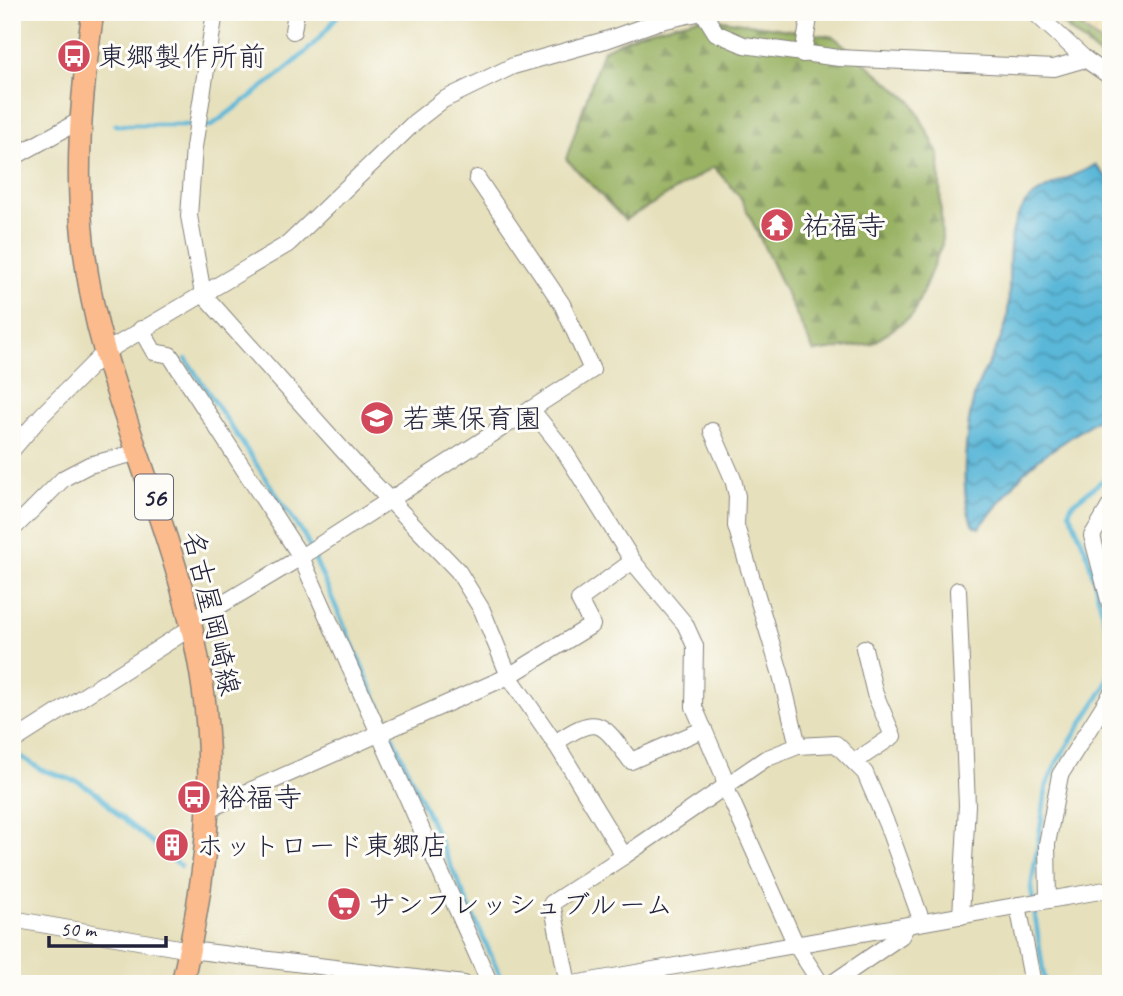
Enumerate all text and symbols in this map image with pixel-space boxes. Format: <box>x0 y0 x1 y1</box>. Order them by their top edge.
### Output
bus stop icon: 東郷製作所前 <box>55 37 93 75</box>
place label: 東郷製作所前 <box>98 39 266 74</box>
temple icon: 祐福寺 <box>758 206 796 244</box>
place label: 祐福寺 <box>802 208 886 243</box>
school or university icon: 若葉保育園 <box>358 399 396 437</box>
place label: 若葉保育園 <box>402 401 542 436</box>
road number: 56 <box>135 475 173 520</box>
street label: 名古屋岡崎線 <box>176 527 248 699</box>
bus stop icon: 裕福寺 <box>175 778 213 816</box>
place label: 裕福寺 <box>218 780 302 815</box>
building icon: ホットロード東郷店 <box>153 826 191 864</box>
place label: ホットロード東郷店 <box>196 828 448 863</box>
supermarket icon: サンフレッシュブルーム <box>325 885 363 923</box>
place label: サンフレッシュブルーム <box>368 887 673 922</box>
scale bar <box>49 905 166 949</box>
text: 50 m <box>60 916 98 942</box>

